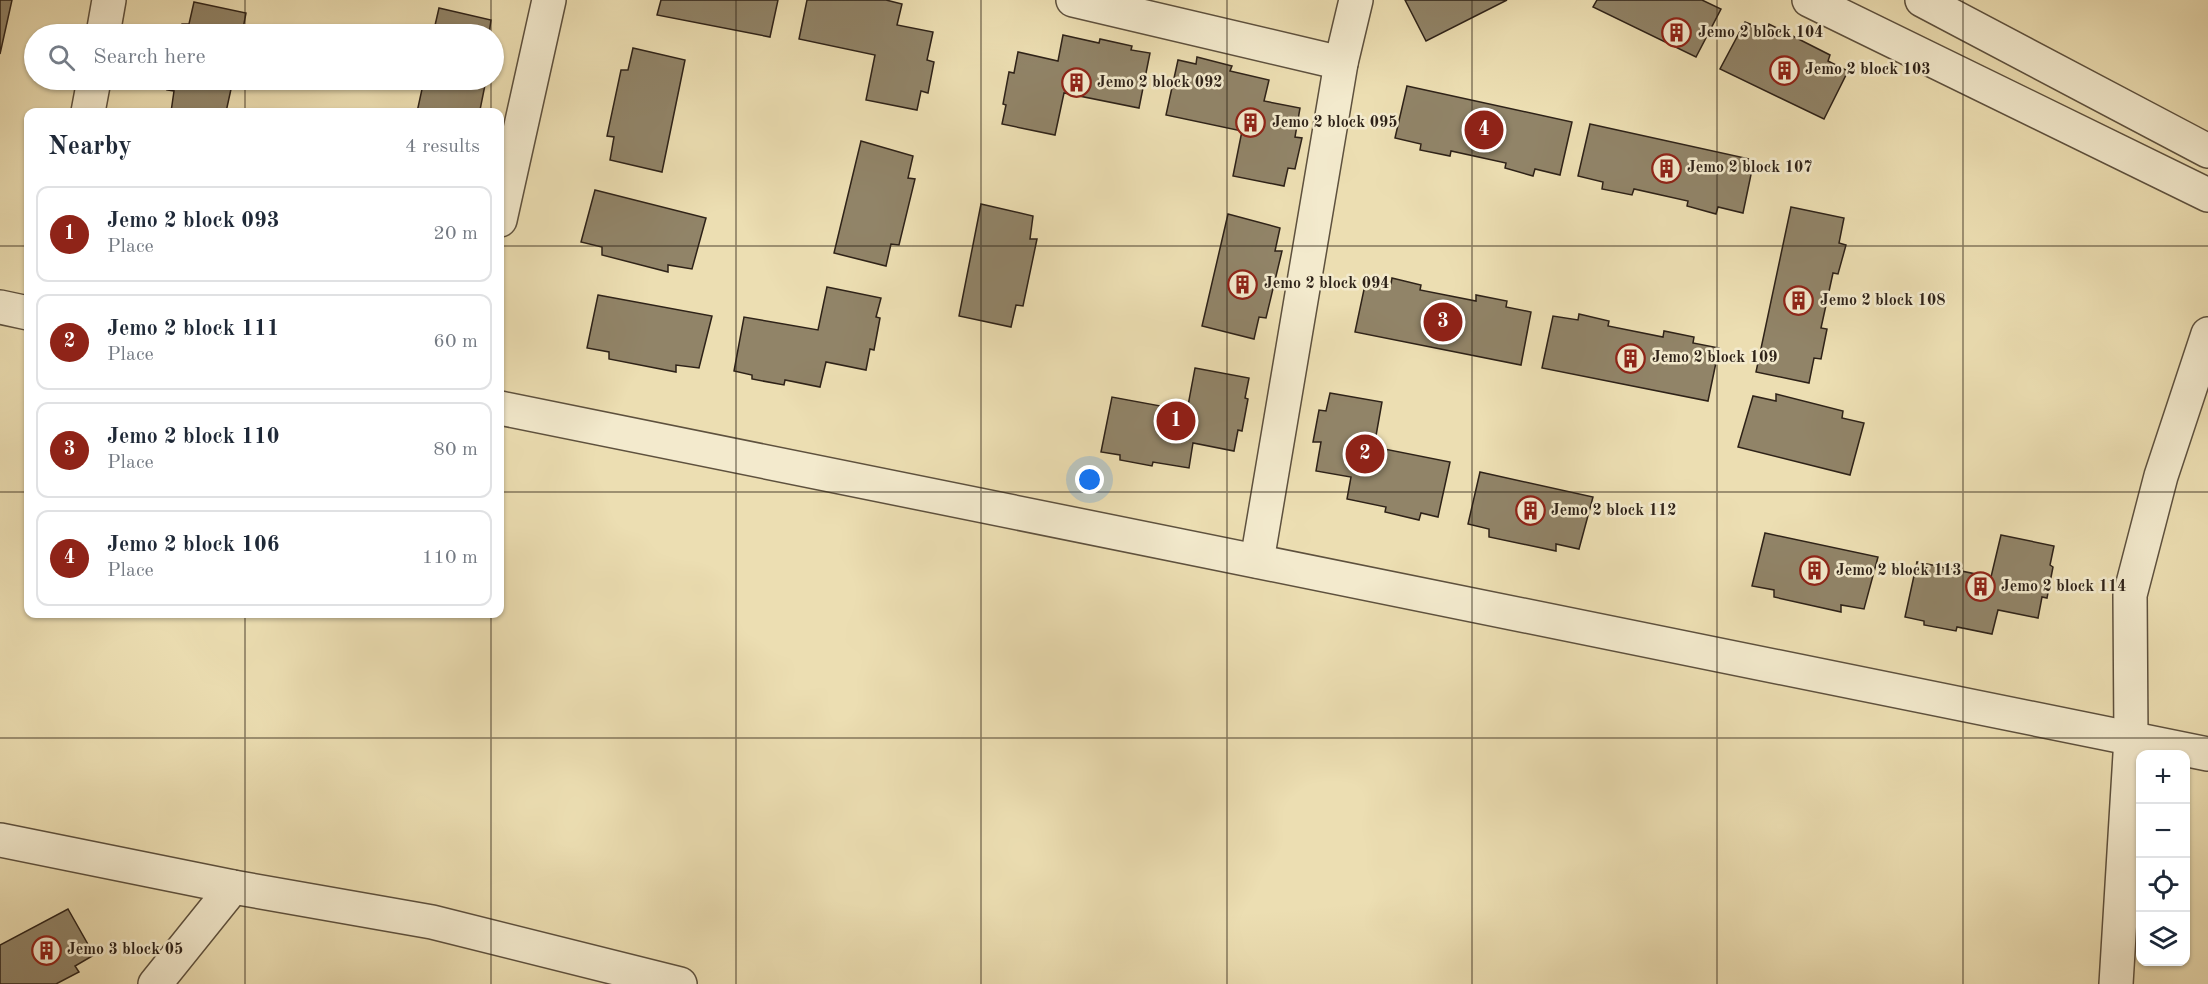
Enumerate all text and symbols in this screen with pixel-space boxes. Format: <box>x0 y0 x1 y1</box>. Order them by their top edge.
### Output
building icon: Jemo 2 block 104 <box>1661 17 1693 49</box>
search box <box>24 24 504 90</box>
place label: Jemo 2 block 104 <box>1698 25 1824 41</box>
icon: search <box>45 41 78 74</box>
text: Search here <box>93 46 206 68</box>
building icon: Jemo 2 block 103 <box>1768 54 1800 86</box>
place label: Jemo 2 block 103 <box>1805 62 1931 78</box>
building icon: Jemo 2 block 092 <box>1060 67 1092 99</box>
place label: Jemo 2 block 092 <box>1097 75 1223 91</box>
building icon: Jemo 2 block 095 <box>1235 107 1267 139</box>
pin: 4 <box>1464 108 1504 152</box>
place label: Jemo 2 block 095 <box>1272 115 1398 131</box>
text: Nearby <box>48 134 132 160</box>
text: 4 results <box>405 137 480 157</box>
building icon: Jemo 2 block 107 <box>1650 152 1682 184</box>
place label: Jemo 2 block 107 <box>1687 160 1813 176</box>
text: Jemo 2 block 093 <box>107 210 280 232</box>
text: 1 <box>64 224 75 244</box>
text: 20 m <box>433 224 478 244</box>
text: Place <box>107 237 154 257</box>
building icon: Jemo 2 block 094 <box>1227 268 1259 300</box>
place label: Jemo 2 block 094 <box>1264 276 1390 292</box>
building icon: Jemo 2 block 108 <box>1783 285 1815 317</box>
place label: Jemo 2 block 108 <box>1820 293 1946 309</box>
pin: 3 <box>1424 300 1462 344</box>
text: Jemo 2 block 111 <box>107 318 280 340</box>
text: 2 <box>64 332 75 352</box>
text: 60 m <box>433 332 478 352</box>
building icon: Jemo 2 block 109 <box>1615 342 1647 374</box>
text: Place <box>107 345 154 365</box>
place label: Jemo 2 block 109 <box>1652 350 1778 366</box>
pin: 1 <box>1156 398 1196 444</box>
text: Jemo 2 block 110 <box>107 426 280 448</box>
pin: 2 <box>1346 432 1384 476</box>
text: 3 <box>64 440 75 460</box>
text: 80 m <box>433 440 478 460</box>
text: Place <box>107 453 154 473</box>
your location <box>1075 465 1104 494</box>
building icon: Jemo 2 block 112 <box>1514 495 1546 527</box>
place label: Jemo 2 block 112 <box>1551 503 1677 519</box>
text: Jemo 2 block 106 <box>107 534 280 556</box>
text: 4 <box>64 548 75 568</box>
text: 110 m <box>422 548 478 568</box>
building icon: Jemo 2 block 113 <box>1799 555 1831 587</box>
text: Place <box>107 561 154 581</box>
place label: Jemo 2 block 113 <box>1836 563 1962 579</box>
building icon: Jemo 2 block 114 <box>1964 571 1996 603</box>
place label: Jemo 2 block 114 <box>2001 579 2127 595</box>
map controls <box>2136 750 2190 966</box>
button: + <box>2136 750 2190 804</box>
button: − <box>2136 804 2190 858</box>
button: locate <box>2136 858 2190 912</box>
button: layers <box>2136 912 2190 966</box>
building icon: Jemo 3 block 05 <box>30 934 62 966</box>
place label: Jemo 3 block 05 <box>67 942 183 958</box>

